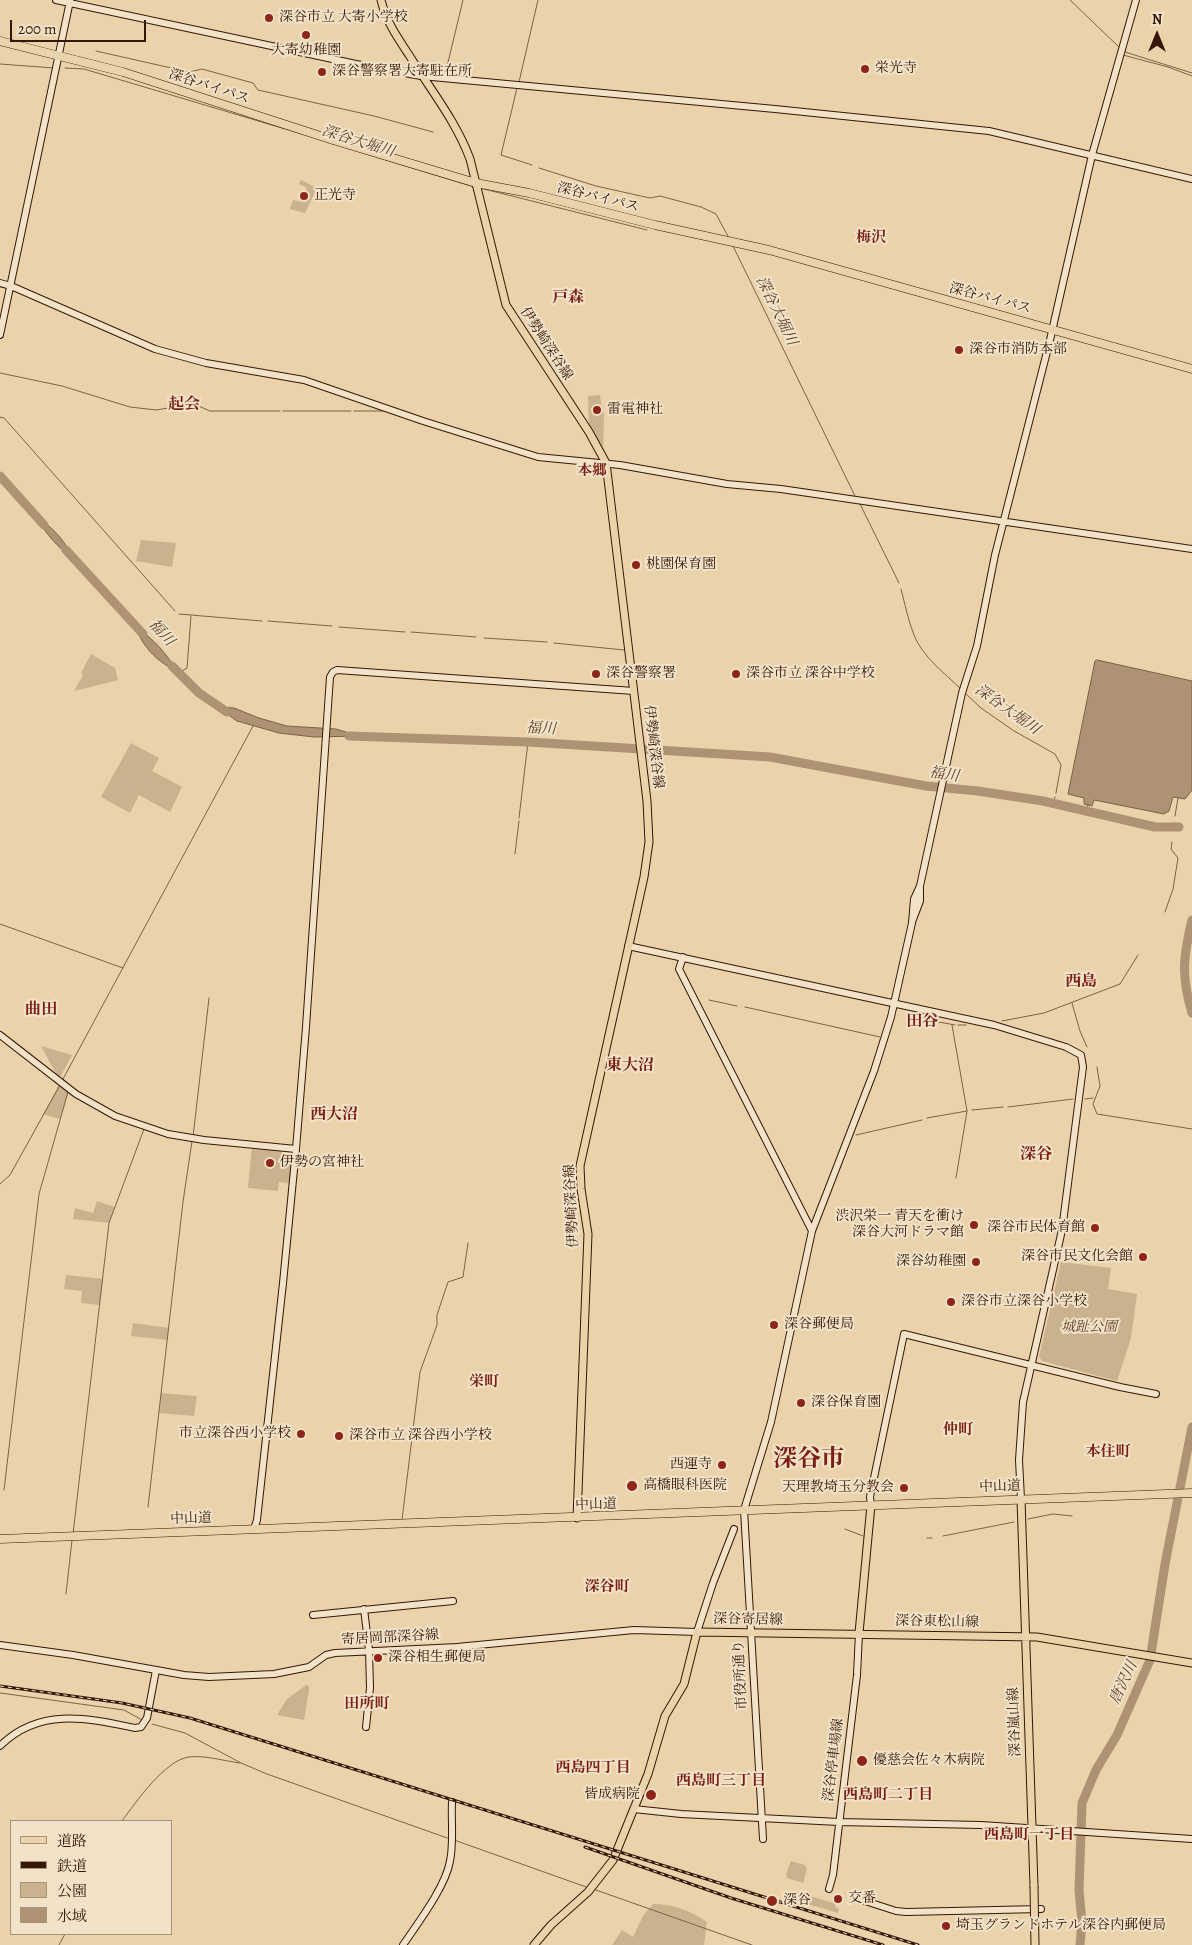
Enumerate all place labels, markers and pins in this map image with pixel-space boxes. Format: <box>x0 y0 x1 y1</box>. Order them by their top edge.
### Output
place label: 深谷市立 大寄小学校 <box>279 10 408 26</box>
marker: 深谷市立 大寄小学校 <box>263 12 275 24</box>
marker: 大寄幼稚園 <box>300 29 312 41</box>
place label: 大寄幼稚園 <box>271 43 341 59</box>
place label: 栄光寺 <box>875 61 917 77</box>
marker: 栄光寺 <box>859 63 871 75</box>
place label: 深谷警察署大寄駐在所 <box>332 64 472 80</box>
marker: 深谷警察署大寄駐在所 <box>316 66 328 78</box>
place label: 正光寺 <box>314 188 356 204</box>
marker: 正光寺 <box>298 190 310 202</box>
place label: 深谷市消防本部 <box>969 342 1067 358</box>
marker: 深谷市消防本部 <box>953 344 965 356</box>
place label: 雷電神社 <box>607 402 663 418</box>
marker: 雷電神社 <box>591 404 603 416</box>
place label: 桃園保育園 <box>646 557 716 573</box>
marker: 桃園保育園 <box>630 559 642 571</box>
place label: 深谷警察署 <box>606 666 676 682</box>
place label: 深谷市立 深谷中学校 <box>746 666 875 682</box>
marker: 深谷警察署 <box>590 668 602 680</box>
marker: 深谷市立 深谷中学校 <box>730 668 742 680</box>
place label: 伊勢の宮神社 <box>280 1155 364 1171</box>
marker: 伊勢の宮神社 <box>264 1157 276 1169</box>
place label: 渋沢栄一 青天を衝け 深谷大河ドラマ館 <box>835 1209 964 1242</box>
marker: 渋沢栄一 青天を衝け 深谷大河ドラマ館 <box>968 1219 980 1231</box>
place label: 深谷市民体育館 <box>987 1220 1085 1236</box>
marker: 深谷市民体育館 <box>1089 1222 1101 1234</box>
place label: 深谷市民文化会館 <box>1021 1249 1133 1265</box>
marker: 深谷市民文化会館 <box>1137 1251 1149 1263</box>
place label: 深谷幼稚園 <box>896 1254 966 1270</box>
marker: 深谷幼稚園 <box>970 1256 982 1268</box>
place label: 深谷市立深谷小学校 <box>961 1294 1087 1310</box>
marker: 深谷市立深谷小学校 <box>945 1296 957 1308</box>
place label: 深谷郵便局 <box>784 1317 854 1333</box>
marker: 深谷郵便局 <box>768 1319 780 1331</box>
place label: 深谷保育園 <box>811 1395 881 1411</box>
marker: 深谷保育園 <box>795 1397 807 1409</box>
place label: 市立深谷西小学校 <box>179 1426 291 1442</box>
marker: 市立深谷西小学校 <box>295 1428 307 1440</box>
place label: 深谷市立 深谷西小学校 <box>349 1428 492 1444</box>
marker: 深谷市立 深谷西小学校 <box>333 1430 345 1442</box>
place label: 西運寺 <box>670 1457 712 1473</box>
marker: 西運寺 <box>716 1459 728 1471</box>
place label: 高橋眼科医院 <box>643 1478 727 1494</box>
marker: 高橋眼科医院 <box>625 1479 639 1493</box>
place label: 天理教埼玉分教会 <box>782 1480 894 1496</box>
marker: 天理教埼玉分教会 <box>898 1482 910 1494</box>
place label: 深谷相生郵便局 <box>388 1650 486 1666</box>
marker: 深谷相生郵便局 <box>372 1652 384 1664</box>
place label: 優慈会佐々木病院 <box>873 1753 985 1769</box>
marker: 優慈会佐々木病院 <box>855 1754 869 1768</box>
place label: 皆成病院 <box>584 1787 640 1803</box>
marker: 皆成病院 <box>644 1788 658 1802</box>
place label: 交番 <box>848 1891 876 1907</box>
place label: 深谷 <box>783 1893 811 1909</box>
marker: 交番 <box>832 1893 844 1905</box>
marker: 深谷 <box>765 1894 779 1908</box>
place label: 埼玉グランドホテル深谷内郵便局 <box>956 1918 1166 1934</box>
marker: 埼玉グランドホテル深谷内郵便局 <box>940 1920 952 1932</box>

